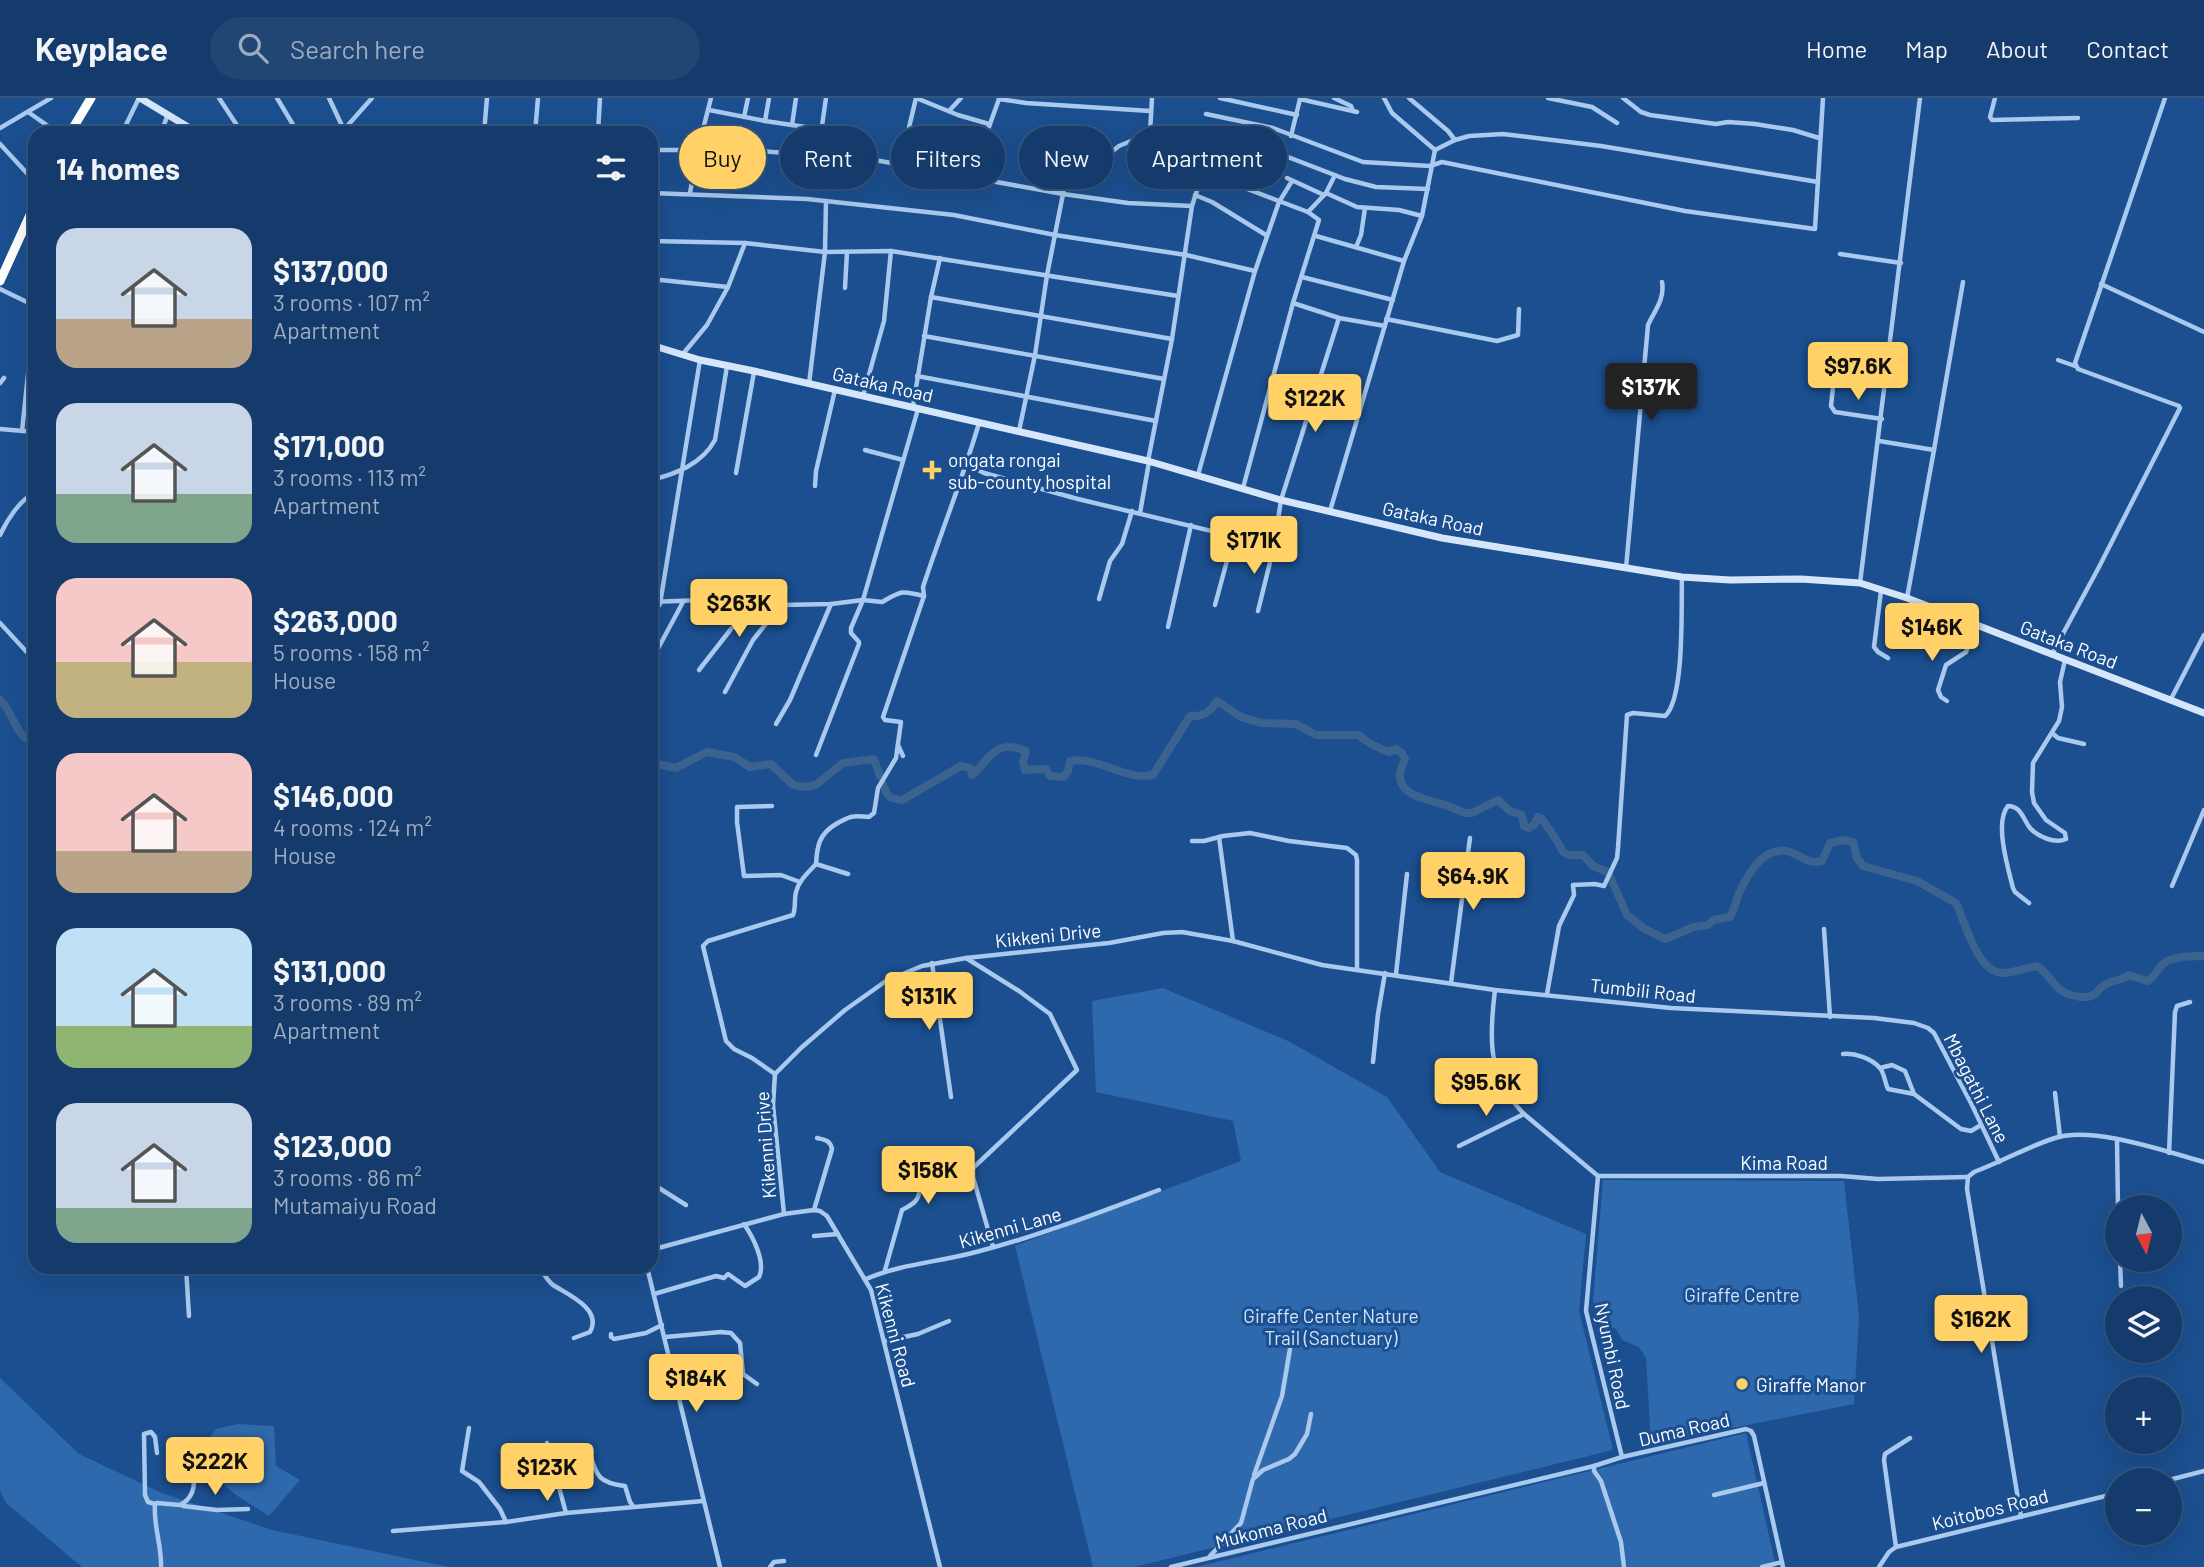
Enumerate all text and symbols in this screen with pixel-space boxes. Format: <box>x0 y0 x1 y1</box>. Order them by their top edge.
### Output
search box <box>210 17 700 80</box>
text: Keyplace <box>35 28 168 68</box>
icon: search <box>234 29 272 67</box>
text: Search here <box>290 33 425 64</box>
text: Home <box>1806 34 1867 63</box>
text: Map <box>1905 34 1948 63</box>
text: About <box>1986 34 2048 63</box>
text: Contact <box>2086 34 2169 63</box>
chip: Buy <box>679 126 766 189</box>
chip: Rent <box>780 126 877 189</box>
chip: Filters <box>891 126 1005 189</box>
chip: New <box>1019 126 1113 189</box>
chip: Apartment <box>1127 126 1287 189</box>
icon: filters <box>592 149 630 187</box>
text: 14 homes <box>56 150 180 186</box>
text: $137,000 <box>273 252 388 288</box>
icon: home <box>112 256 196 340</box>
text: 3 rooms · 107 m² <box>273 288 430 316</box>
text: Apartment <box>273 316 380 344</box>
pin: $97.6K <box>1801 342 1915 402</box>
text: $97.6K <box>1824 351 1892 379</box>
street label: Gataka Road <box>830 361 936 407</box>
pin: $137K <box>1602 364 1700 423</box>
text: $137K <box>1621 372 1681 400</box>
pin: $122K <box>1266 374 1364 434</box>
text: $122K <box>1284 383 1346 411</box>
text: $171,000 <box>273 427 385 463</box>
icon: home <box>112 431 196 515</box>
place label: ongata rongai sub-county hospital <box>948 448 1111 493</box>
marker: ongata rongai sub-county hospital <box>922 460 942 480</box>
text: 3 rooms · 113 m² <box>273 463 426 491</box>
text: Apartment <box>273 491 380 519</box>
street label: Gataka Road <box>1380 496 1486 540</box>
pin: $171K <box>1205 517 1303 576</box>
text: $171K <box>1226 525 1282 553</box>
pin: $263K <box>690 580 788 639</box>
text: $263K <box>706 588 772 616</box>
text: $263,000 <box>273 602 398 638</box>
pin: $146K <box>1883 603 1981 663</box>
icon: home <box>112 606 196 690</box>
text: $146K <box>1901 612 1963 640</box>
street label: Gataka Road <box>2017 615 2121 673</box>
text: 5 rooms · 158 m² <box>273 638 430 666</box>
text: House <box>273 666 336 694</box>
text: $146,000 <box>273 777 394 813</box>
icon: home <box>112 781 196 865</box>
text: 4 rooms · 124 m² <box>273 813 432 841</box>
text: House <box>273 841 336 869</box>
pin: $64.9K <box>1416 852 1530 912</box>
text: $64.9K <box>1437 861 1509 889</box>
street label: Kikkeni Drive <box>994 918 1102 952</box>
text: $131,000 <box>273 952 386 988</box>
icon: home <box>112 956 196 1040</box>
pin: $131K <box>880 972 978 1032</box>
street label: Tumbili Road <box>1589 973 1697 1007</box>
text: $131K <box>901 981 957 1009</box>
text: 3 rooms · 89 m² <box>273 988 422 1016</box>
text: Apartment <box>273 1016 380 1044</box>
street label: Mbagathi Lane <box>1940 1029 2014 1147</box>
pin: $95.6K <box>1429 1058 1543 1118</box>
text: $95.6K <box>1451 1067 1521 1095</box>
street label: Kikenni Drive <box>750 1091 780 1199</box>
text: $123,000 <box>273 1127 392 1163</box>
icon: home <box>112 1131 196 1215</box>
pin: $158K <box>879 1146 977 1206</box>
street label: Kima Road <box>1740 1151 1828 1174</box>
text: $158K <box>898 1155 958 1183</box>
text: 3 rooms · 86 m² <box>273 1163 422 1191</box>
text: Mutamaiyu Road <box>273 1191 437 1219</box>
north arrow <box>2105 1195 2182 1272</box>
map controls <box>2105 1195 2182 1545</box>
street label: Kikenni Lane <box>956 1201 1064 1253</box>
street label: Kikenni Road <box>871 1280 921 1390</box>
park label: Giraffe Centre <box>1684 1283 1800 1306</box>
button: layers <box>2105 1286 2182 1363</box>
pin: $162K <box>1932 1296 2030 1355</box>
street label: Nyumbi Road <box>1590 1301 1636 1411</box>
park label: Giraffe Center Nature Trail (Sanctuary) <box>1243 1304 1419 1349</box>
text: $162K <box>1951 1304 2011 1332</box>
pin: $184K <box>647 1354 745 1414</box>
text: $184K <box>665 1363 727 1391</box>
place label: Giraffe Manor <box>1756 1373 1866 1396</box>
marker: Giraffe Manor <box>1734 1376 1750 1392</box>
button: + <box>2105 1377 2182 1454</box>
street label: Duma Road <box>1636 1407 1732 1451</box>
pin: $222K <box>166 1438 264 1497</box>
pin: $123K <box>498 1444 596 1503</box>
text: $222K <box>182 1446 248 1474</box>
text: $123K <box>517 1452 577 1480</box>
button: − <box>2105 1468 2182 1545</box>
street label: Koitobos Road <box>1929 1483 2051 1535</box>
street label: Mukoma Road <box>1213 1503 1329 1553</box>

